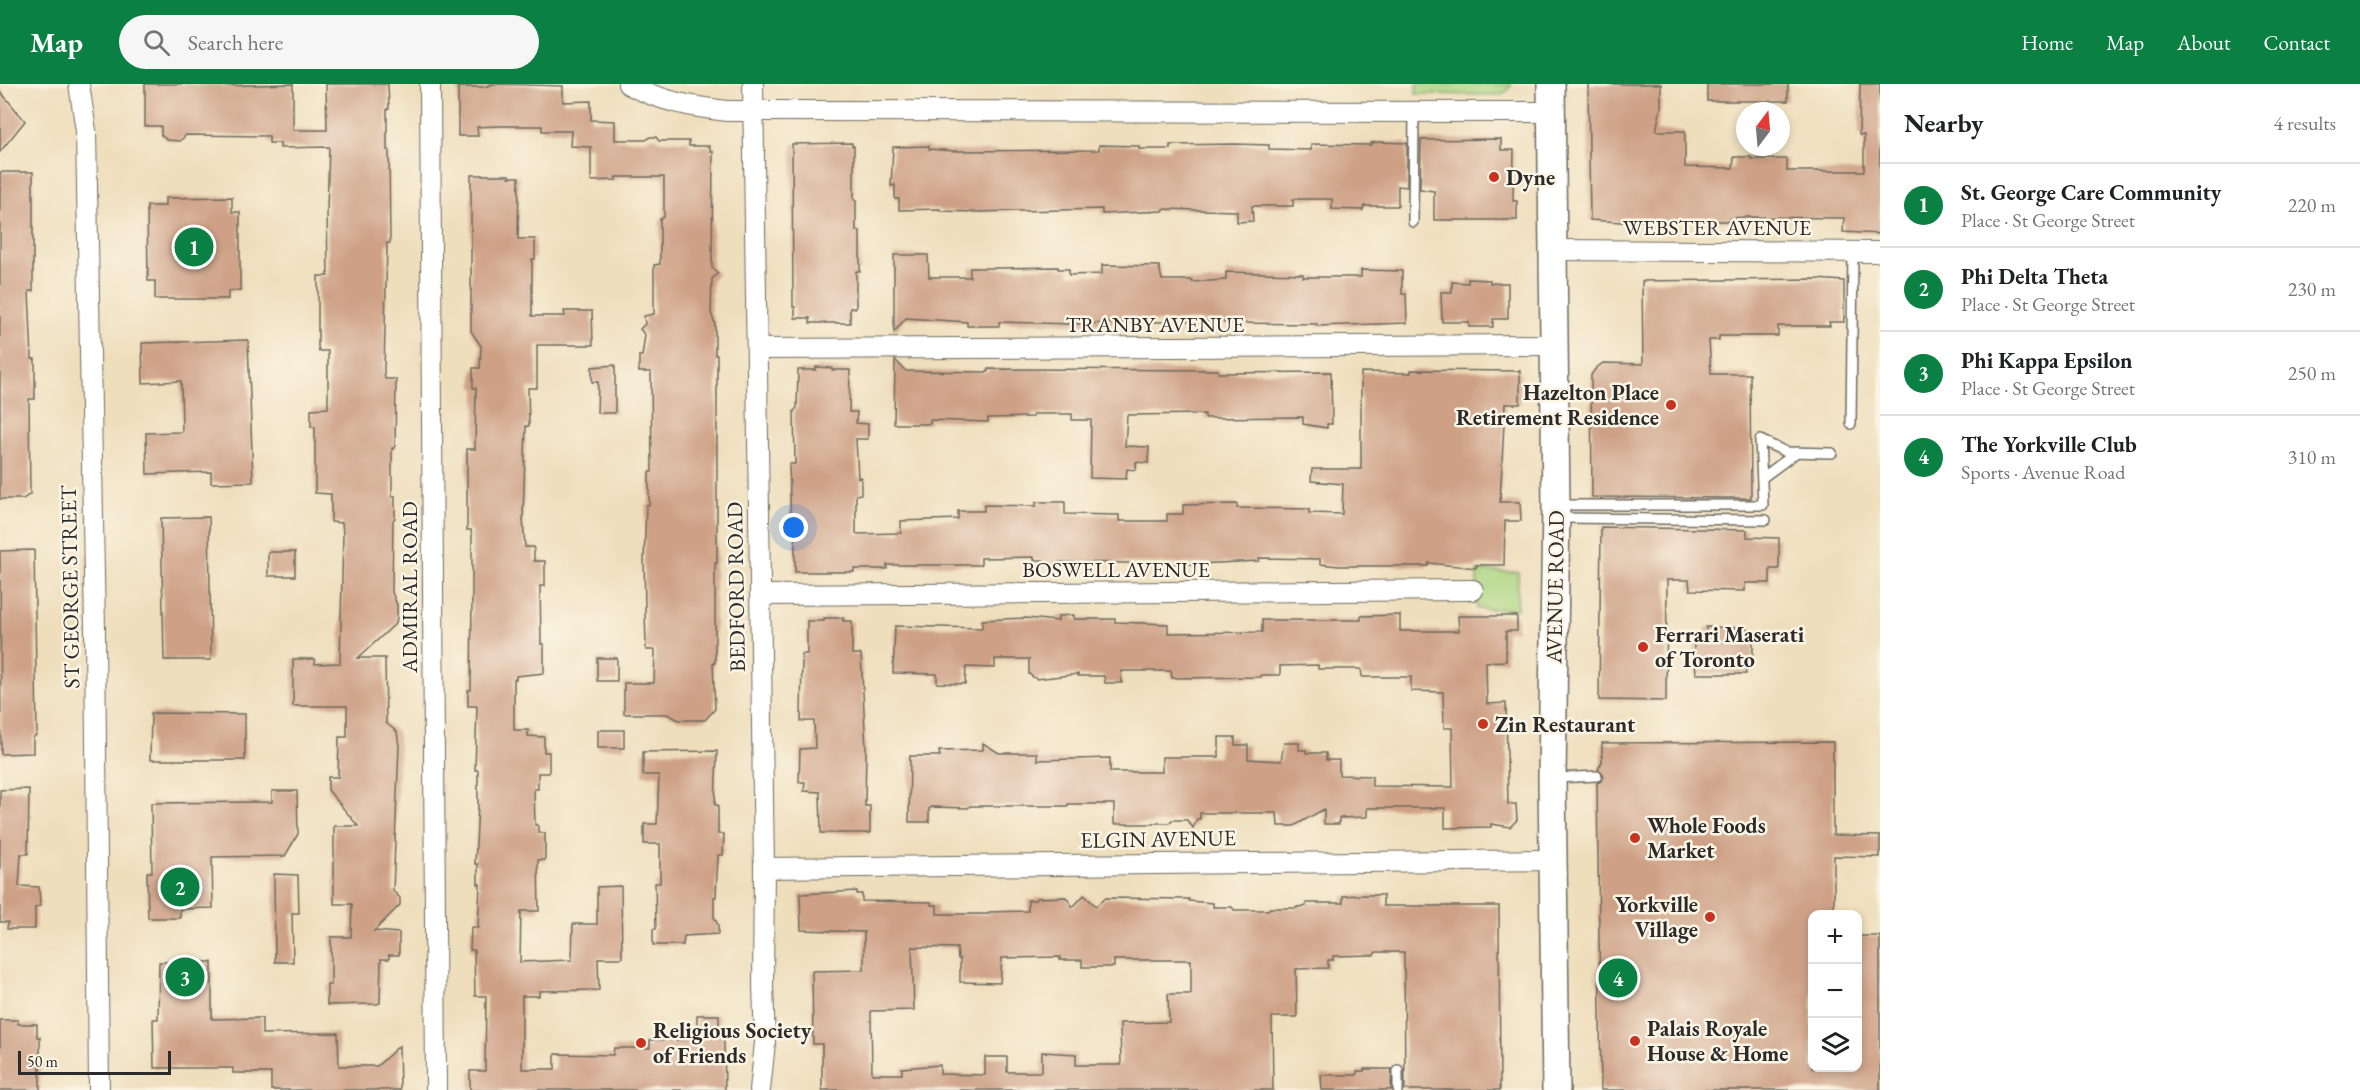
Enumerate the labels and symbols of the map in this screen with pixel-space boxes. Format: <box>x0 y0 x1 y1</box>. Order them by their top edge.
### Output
north arrow <box>1736 102 1790 156</box>
place label: Dyne <box>1506 163 1555 192</box>
marker: Dyne <box>1487 170 1501 184</box>
street label: WEBSTER AVENUE <box>1623 213 1811 242</box>
pin: 1 <box>174 224 214 270</box>
street label: TRANBY AVENUE <box>1066 310 1244 339</box>
place label: Hazelton Place Retirement Residence <box>1456 378 1659 432</box>
marker: Hazelton Place Retirement Residence <box>1664 398 1678 412</box>
street label: ST GEORGE STREET <box>54 485 86 689</box>
street label: ADMIRAL ROAD <box>395 501 424 674</box>
street label: BEDFORD ROAD <box>720 502 752 672</box>
street label: AVENUE ROAD <box>1539 510 1571 665</box>
your location <box>779 513 808 542</box>
street label: BOSWELL AVENUE <box>1022 555 1210 584</box>
place label: Ferrari Maserati of Toronto <box>1655 620 1805 674</box>
marker: Ferrari Maserati of Toronto <box>1636 640 1650 654</box>
place label: Zin Restaurant <box>1495 710 1636 739</box>
marker: Zin Restaurant <box>1476 717 1490 731</box>
place label: Whole Foods Market <box>1647 811 1766 865</box>
street label: ELGIN AVENUE <box>1080 823 1236 855</box>
marker: Whole Foods Market <box>1628 831 1642 845</box>
pin: 2 <box>160 864 200 910</box>
place label: Yorkville Village <box>1615 890 1698 944</box>
marker: Yorkville Village <box>1703 910 1717 924</box>
pin: 3 <box>166 954 204 1000</box>
pin: 4 <box>1598 956 1638 1000</box>
place label: Palais Royale House & Home <box>1647 1014 1789 1068</box>
place label: Religious Society of Friends <box>653 1016 812 1070</box>
marker: Palais Royale House & Home <box>1628 1034 1642 1048</box>
marker: Religious Society of Friends <box>634 1036 648 1050</box>
scale bar <box>18 1048 171 1076</box>

